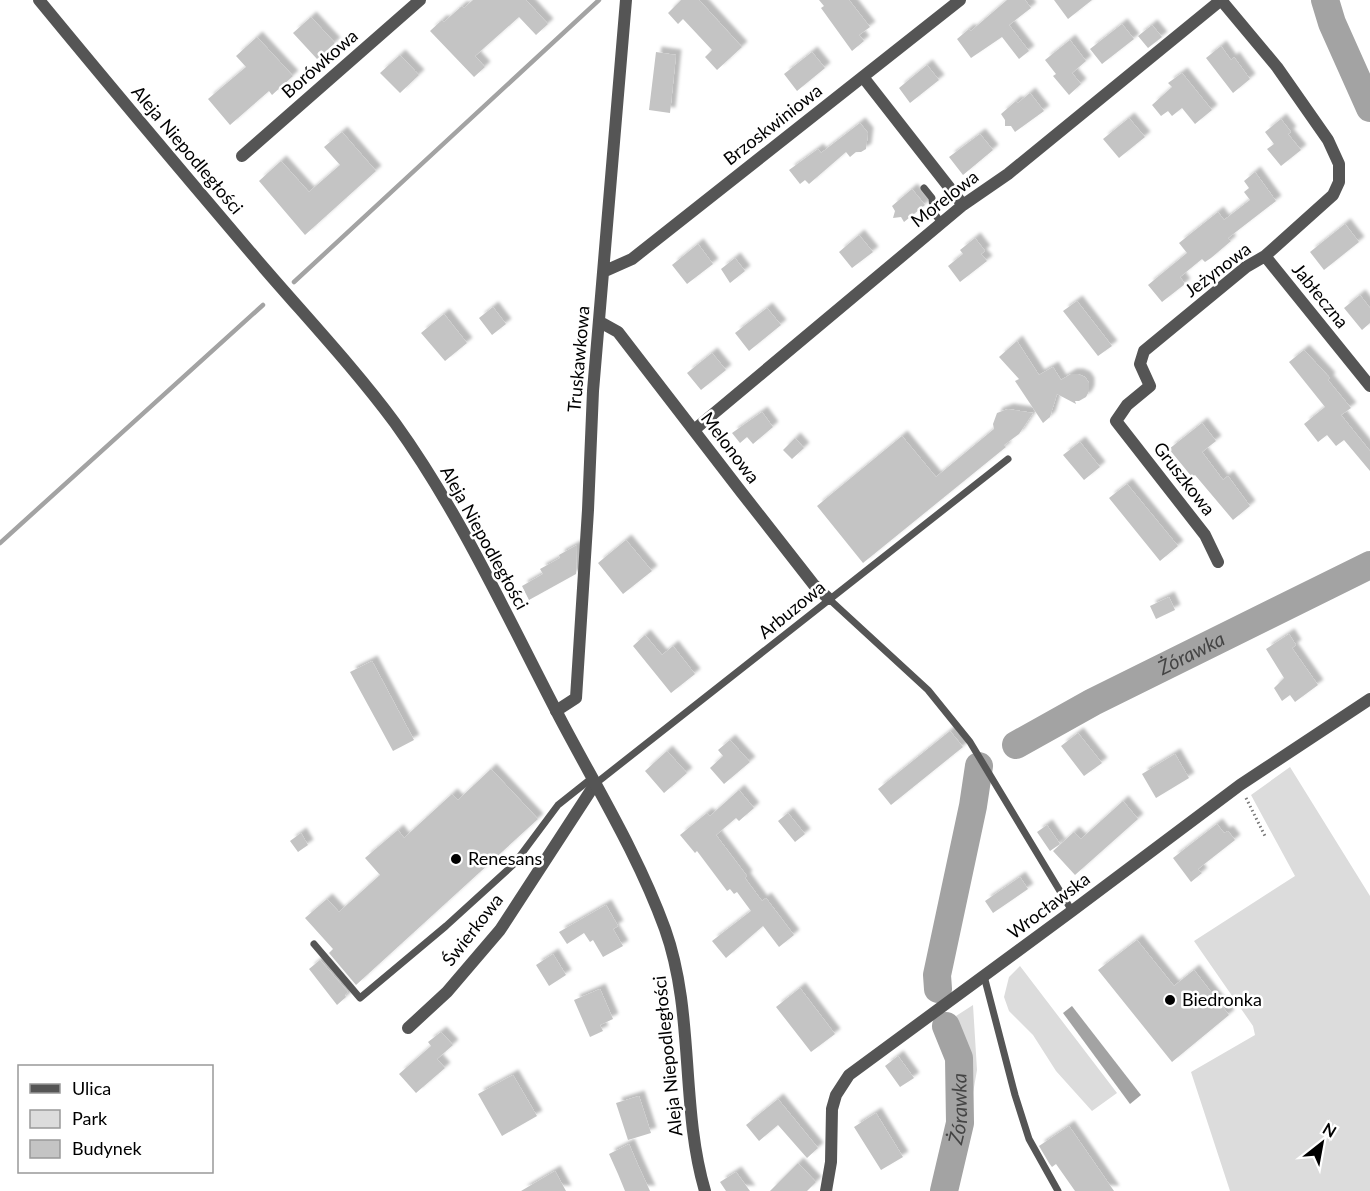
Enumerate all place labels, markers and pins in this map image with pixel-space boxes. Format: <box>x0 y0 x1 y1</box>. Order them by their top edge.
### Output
place label: Renesans <box>468 847 543 869</box>
marker: Renesans <box>449 852 463 866</box>
place label: Biedronka <box>1182 988 1262 1010</box>
marker: Biedronka <box>1163 993 1177 1007</box>

